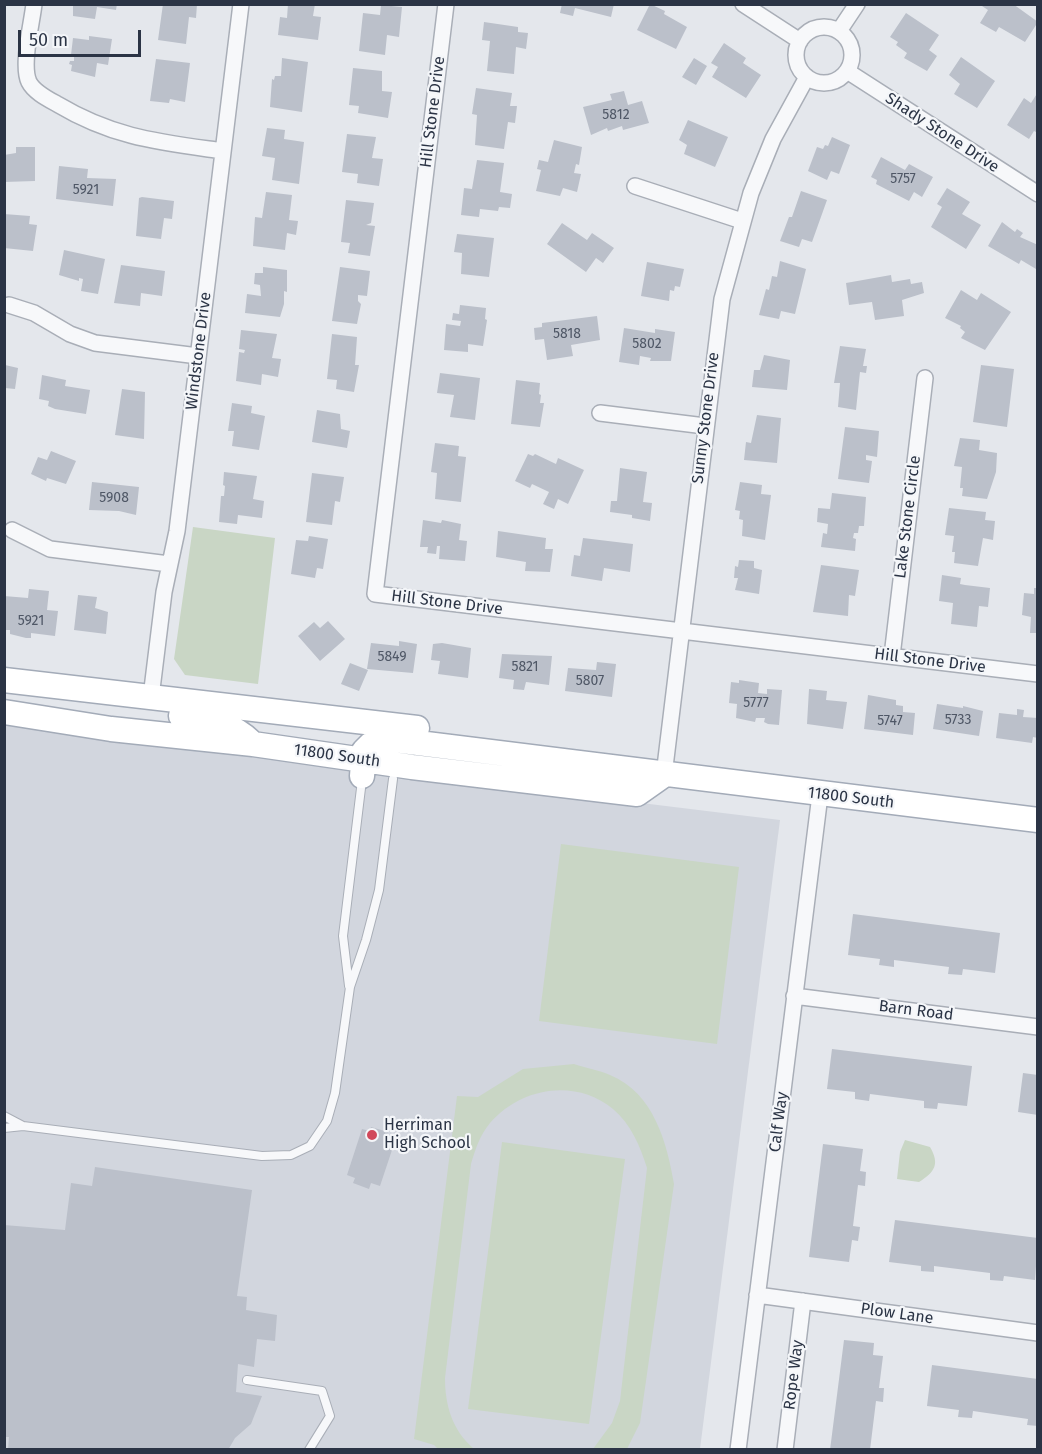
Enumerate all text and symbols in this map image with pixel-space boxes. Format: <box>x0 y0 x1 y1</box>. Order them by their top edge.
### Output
scale bar <box>21 18 144 56</box>
text: 50 m <box>29 29 68 51</box>
street label: Hill Stone Drive <box>417 55 449 169</box>
street label: Shady Stone Drive <box>881 89 1003 177</box>
house number: 5812 <box>602 107 630 123</box>
house number: 5757 <box>890 171 916 187</box>
house number: 5921 <box>73 182 99 198</box>
street label: Windstone Drive <box>182 291 216 411</box>
house number: 5818 <box>553 326 581 342</box>
house number: 5802 <box>632 336 662 352</box>
street label: Sunny Stone Drive <box>688 351 724 485</box>
street label: Lake Stone Circle <box>891 454 925 580</box>
house number: 5908 <box>99 490 129 506</box>
street label: Hill Stone Drive <box>390 587 504 619</box>
house number: 5921 <box>18 613 44 629</box>
street label: Hill Stone Drive <box>873 645 987 677</box>
house number: 5849 <box>377 649 407 665</box>
house number: 5821 <box>511 659 539 675</box>
house number: 5807 <box>576 673 604 689</box>
house number: 5777 <box>743 695 769 711</box>
house number: 5733 <box>945 712 971 728</box>
house number: 5747 <box>877 713 903 729</box>
street label: 11800 South <box>293 740 381 772</box>
street label: 11800 South <box>807 783 895 813</box>
street label: Barn Road <box>878 997 954 1025</box>
street label: Calf Way <box>766 1091 792 1153</box>
place label: Herriman High School <box>384 1116 470 1154</box>
marker: Herriman High School <box>365 1128 379 1142</box>
street label: Plow Lane <box>859 1299 935 1329</box>
street label: Rope Way <box>780 1339 808 1411</box>

